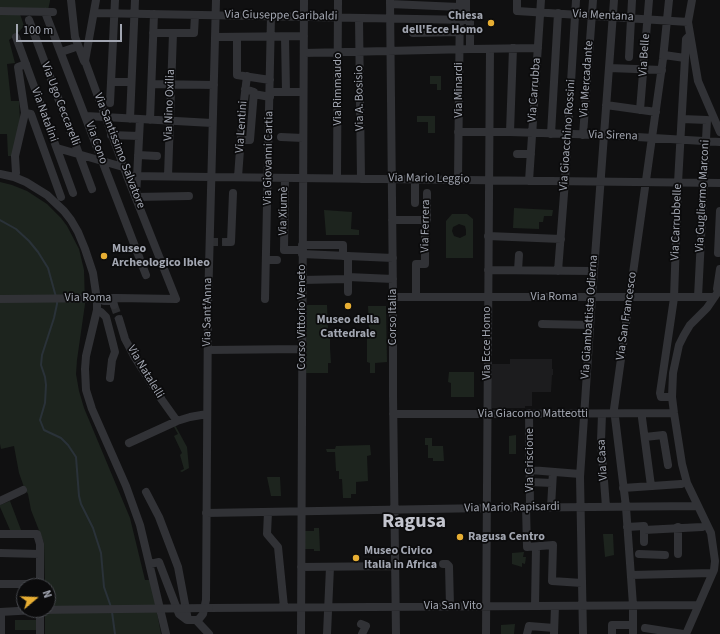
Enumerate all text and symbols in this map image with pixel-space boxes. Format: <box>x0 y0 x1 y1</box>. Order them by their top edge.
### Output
street label: Via Mentana <box>572 7 634 25</box>
street label: Via Giuseppe Garibaldi <box>224 8 338 24</box>
place label: Chiesa dell'Ecce Homo <box>402 9 483 37</box>
scale bar <box>18 16 124 42</box>
marker: Chiesa dell'Ecce Homo <box>486 18 496 28</box>
text: 100 m <box>23 22 53 39</box>
street label: Via Belle <box>636 33 654 77</box>
street label: Via Mercadante <box>577 40 597 118</box>
street label: Via Rimmaudo <box>331 53 345 125</box>
street label: Via Carrubba <box>526 57 544 123</box>
street label: Via Ugo Ceccarelli <box>37 60 83 148</box>
street label: Via Minardi <box>452 62 466 118</box>
street label: Via A. Bosisio <box>352 65 368 131</box>
street label: Via Nino Oxilia <box>162 69 178 141</box>
street label: Via Gioacchino Rossini <box>557 79 579 191</box>
street label: Via Natalini <box>28 86 60 144</box>
street label: Via Santissimo Salvatore <box>90 91 148 211</box>
street label: Via Lentini <box>233 100 251 154</box>
street label: Via Giovanni Cartia <box>261 111 277 205</box>
street label: Via Cono <box>82 120 110 166</box>
street label: Via Sirena <box>588 128 638 144</box>
street label: Via Gugliermo Marconi <box>693 139 713 253</box>
street label: Via Mario Leggio <box>388 171 470 187</box>
street label: Via Carrubbelle <box>668 183 686 261</box>
street label: Via Xiumè <box>276 186 292 236</box>
street label: Via Ferrera <box>418 199 434 253</box>
place label: Museo Archeologico Ibleo <box>112 242 210 270</box>
marker: Museo Archeologico Ibleo <box>99 251 109 261</box>
street label: Via Giambattista Odierna <box>578 254 602 380</box>
street label: Corso Vittorio Veneto <box>295 264 309 370</box>
street label: Via San Francesco <box>614 271 640 361</box>
street label: Via Sant'Anna <box>200 278 216 346</box>
street label: Corso Italia <box>386 289 400 345</box>
street label: Via Roma <box>531 290 577 304</box>
street label: Via Roma <box>65 291 111 305</box>
marker: Museo della Cattedrale <box>343 301 353 311</box>
street label: Via Ecce Homo <box>480 306 494 380</box>
place label: Museo della Cattedrale <box>317 313 379 341</box>
street label: Via Natalelli <box>124 343 166 401</box>
street label: Via Giacomo Matteotti <box>478 407 588 421</box>
street label: Via Criscione <box>523 428 537 492</box>
street label: Via Casa <box>595 439 611 481</box>
street label: Via Mario Rapisardi <box>464 500 560 516</box>
district label: Ragusa <box>382 511 446 535</box>
place label: Ragusa Centro <box>468 530 545 544</box>
marker: Ragusa Centro <box>455 532 465 542</box>
place label: Museo Civico Italia in Africa <box>364 544 437 572</box>
marker: Museo Civico Italia in Africa <box>351 553 361 563</box>
north arrow <box>16 578 56 618</box>
text: N <box>39 588 55 600</box>
street label: Via San Vito <box>424 599 482 613</box>

